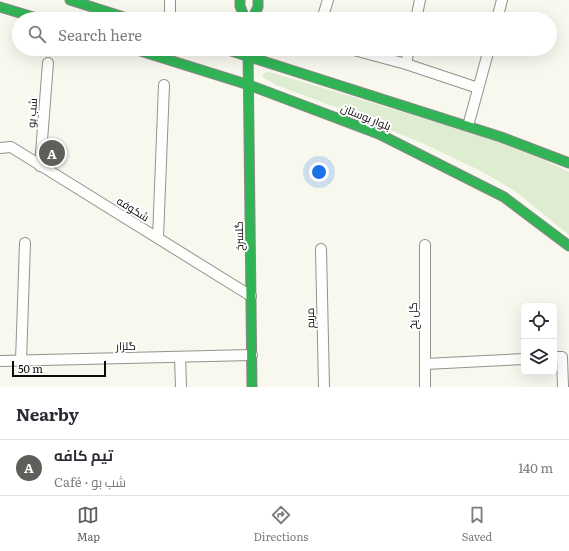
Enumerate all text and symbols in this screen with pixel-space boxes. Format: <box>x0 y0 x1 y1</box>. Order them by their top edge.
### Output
search box <box>12 12 557 56</box>
icon: search <box>26 23 48 45</box>
text: Search here <box>58 23 142 46</box>
street label: شب بو <box>22 98 40 128</box>
street label: بلوار بوستان <box>339 99 394 133</box>
pin: A <box>39 138 65 168</box>
your location <box>309 162 329 182</box>
street label: شکوفه <box>114 192 153 224</box>
street label: گلسرخ <box>230 221 247 251</box>
street label: گل یخ <box>404 302 421 330</box>
map controls <box>521 303 557 375</box>
button: locate <box>521 303 557 339</box>
street label: مریم <box>301 308 318 328</box>
street label: گلزار <box>115 337 136 353</box>
button: layers <box>521 339 557 375</box>
scale bar <box>12 359 106 378</box>
text: 50 m <box>18 360 43 376</box>
text: Nearby <box>16 401 79 426</box>
text: تیم کافه <box>54 443 113 466</box>
text: A <box>24 458 34 477</box>
text: 140 m <box>518 458 553 477</box>
text: Café · شب بو <box>54 472 126 491</box>
tab: Map <box>77 504 100 544</box>
tab: Directions <box>253 504 308 544</box>
tab: Saved <box>462 504 492 544</box>

